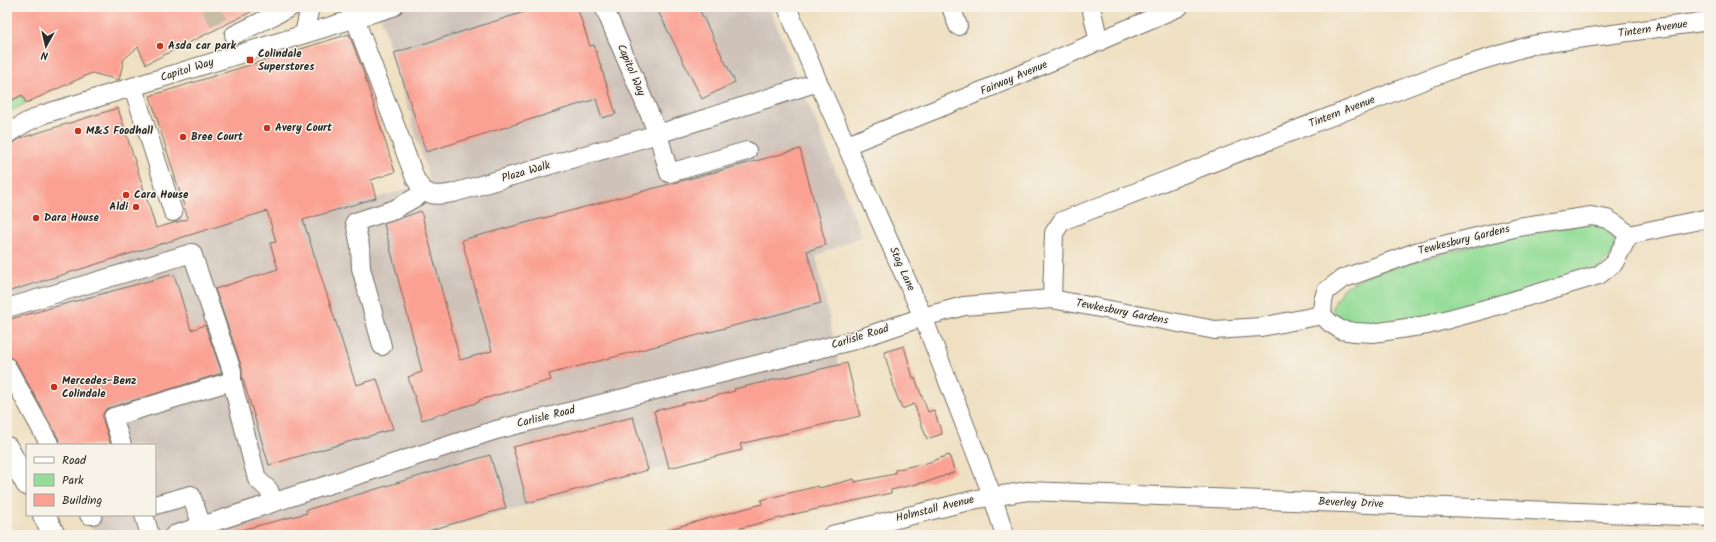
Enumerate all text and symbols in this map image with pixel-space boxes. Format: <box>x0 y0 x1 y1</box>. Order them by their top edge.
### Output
street label: Tintern Avenue <box>1617 15 1689 43</box>
north arrow <box>26 26 66 66</box>
place label: Asda car park <box>168 37 237 55</box>
marker: Asda car park <box>155 41 165 51</box>
street label: Capitol Way <box>612 41 650 100</box>
place label: Colindale Superstores <box>258 45 315 76</box>
text: N <box>40 46 49 64</box>
street label: Capitol Way <box>158 53 217 87</box>
marker: Colindale Superstores <box>245 55 255 65</box>
street label: Fairway Avenue <box>977 56 1051 100</box>
street label: Tintern Avenue <box>1306 91 1378 133</box>
place label: Avery Court <box>275 119 333 137</box>
place label: M&S Foodhall <box>86 122 153 140</box>
marker: Avery Court <box>262 123 272 133</box>
marker: M&S Foodhall <box>73 126 83 136</box>
place label: Bree Court <box>191 128 244 146</box>
marker: Bree Court <box>178 132 188 142</box>
street label: Plaza Walk <box>500 156 553 188</box>
place label: Cara House <box>134 186 189 204</box>
marker: Cara House <box>121 190 131 200</box>
place label: Aldi <box>109 198 129 216</box>
marker: Aldi <box>131 202 141 212</box>
place label: Dara House <box>44 209 99 227</box>
marker: Dara House <box>31 213 41 223</box>
street label: Tewkesbury Gardens <box>1416 220 1512 260</box>
street label: Stag Lane <box>884 244 920 294</box>
street label: Tewkesbury Gardens <box>1074 294 1170 330</box>
street label: Carlisle Road <box>829 320 892 354</box>
place label: Mercedes-Benz Colindale <box>62 372 136 403</box>
marker: Mercedes-Benz Colindale <box>49 382 59 392</box>
street label: Carlisle Road <box>515 401 578 433</box>
legend <box>26 444 156 516</box>
text: Road <box>62 451 87 470</box>
text: Park <box>62 471 84 490</box>
text: Building <box>62 491 102 510</box>
street label: Holmstall Avenue <box>894 491 976 527</box>
street label: Beverley Drive <box>1318 493 1384 513</box>

